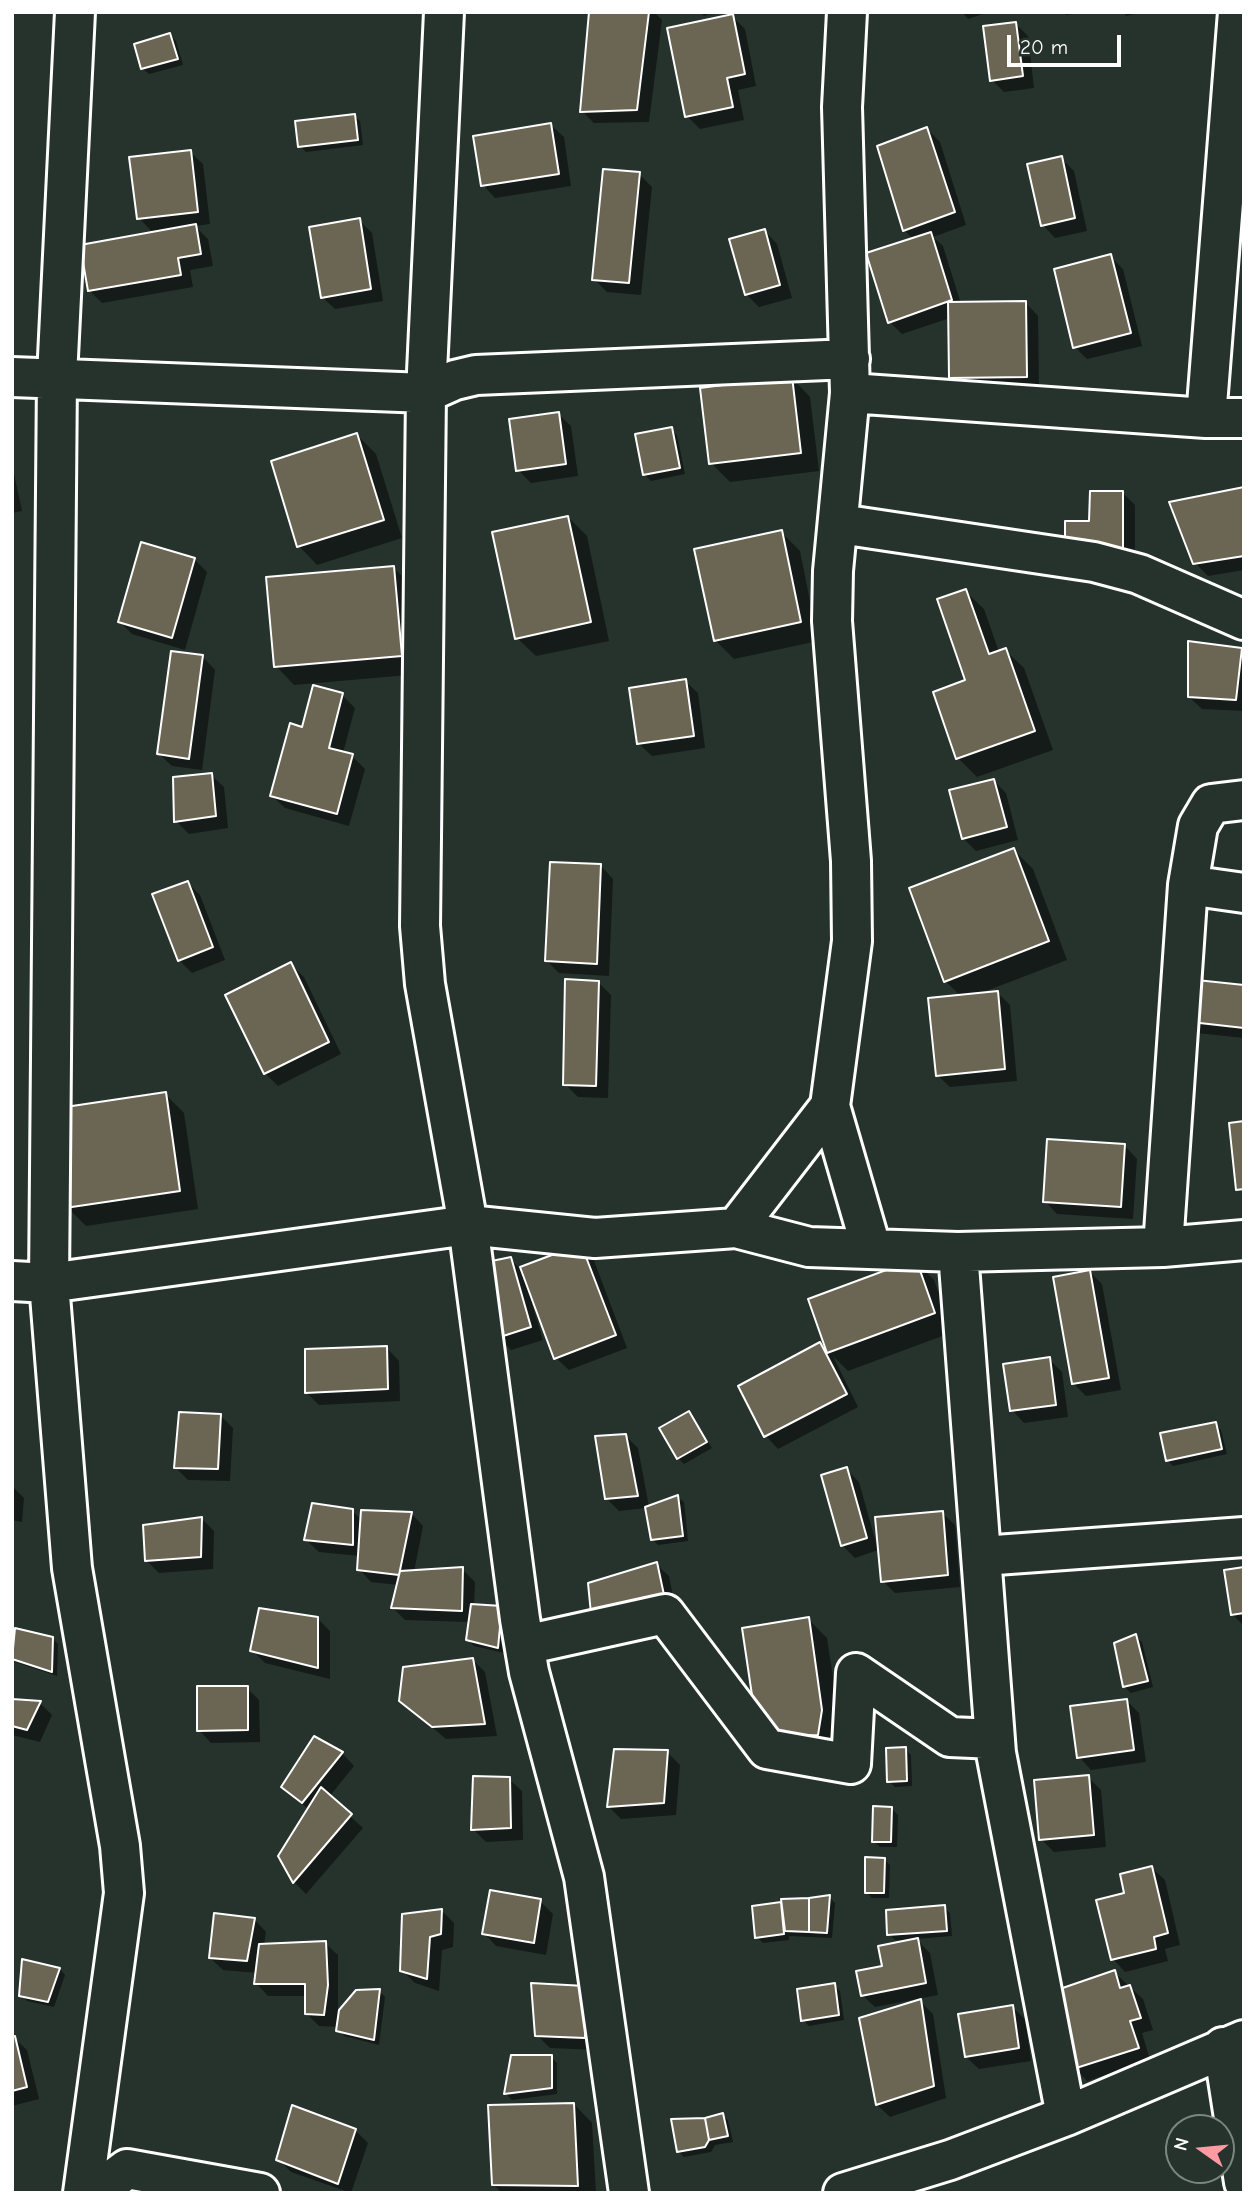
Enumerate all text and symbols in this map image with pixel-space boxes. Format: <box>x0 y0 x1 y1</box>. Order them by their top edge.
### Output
scale bar <box>1011 21 1125 65</box>
text: 20 m <box>1020 35 1068 59</box>
north arrow <box>1165 2114 1235 2184</box>
text: N <box>1169 2135 1194 2153</box>

